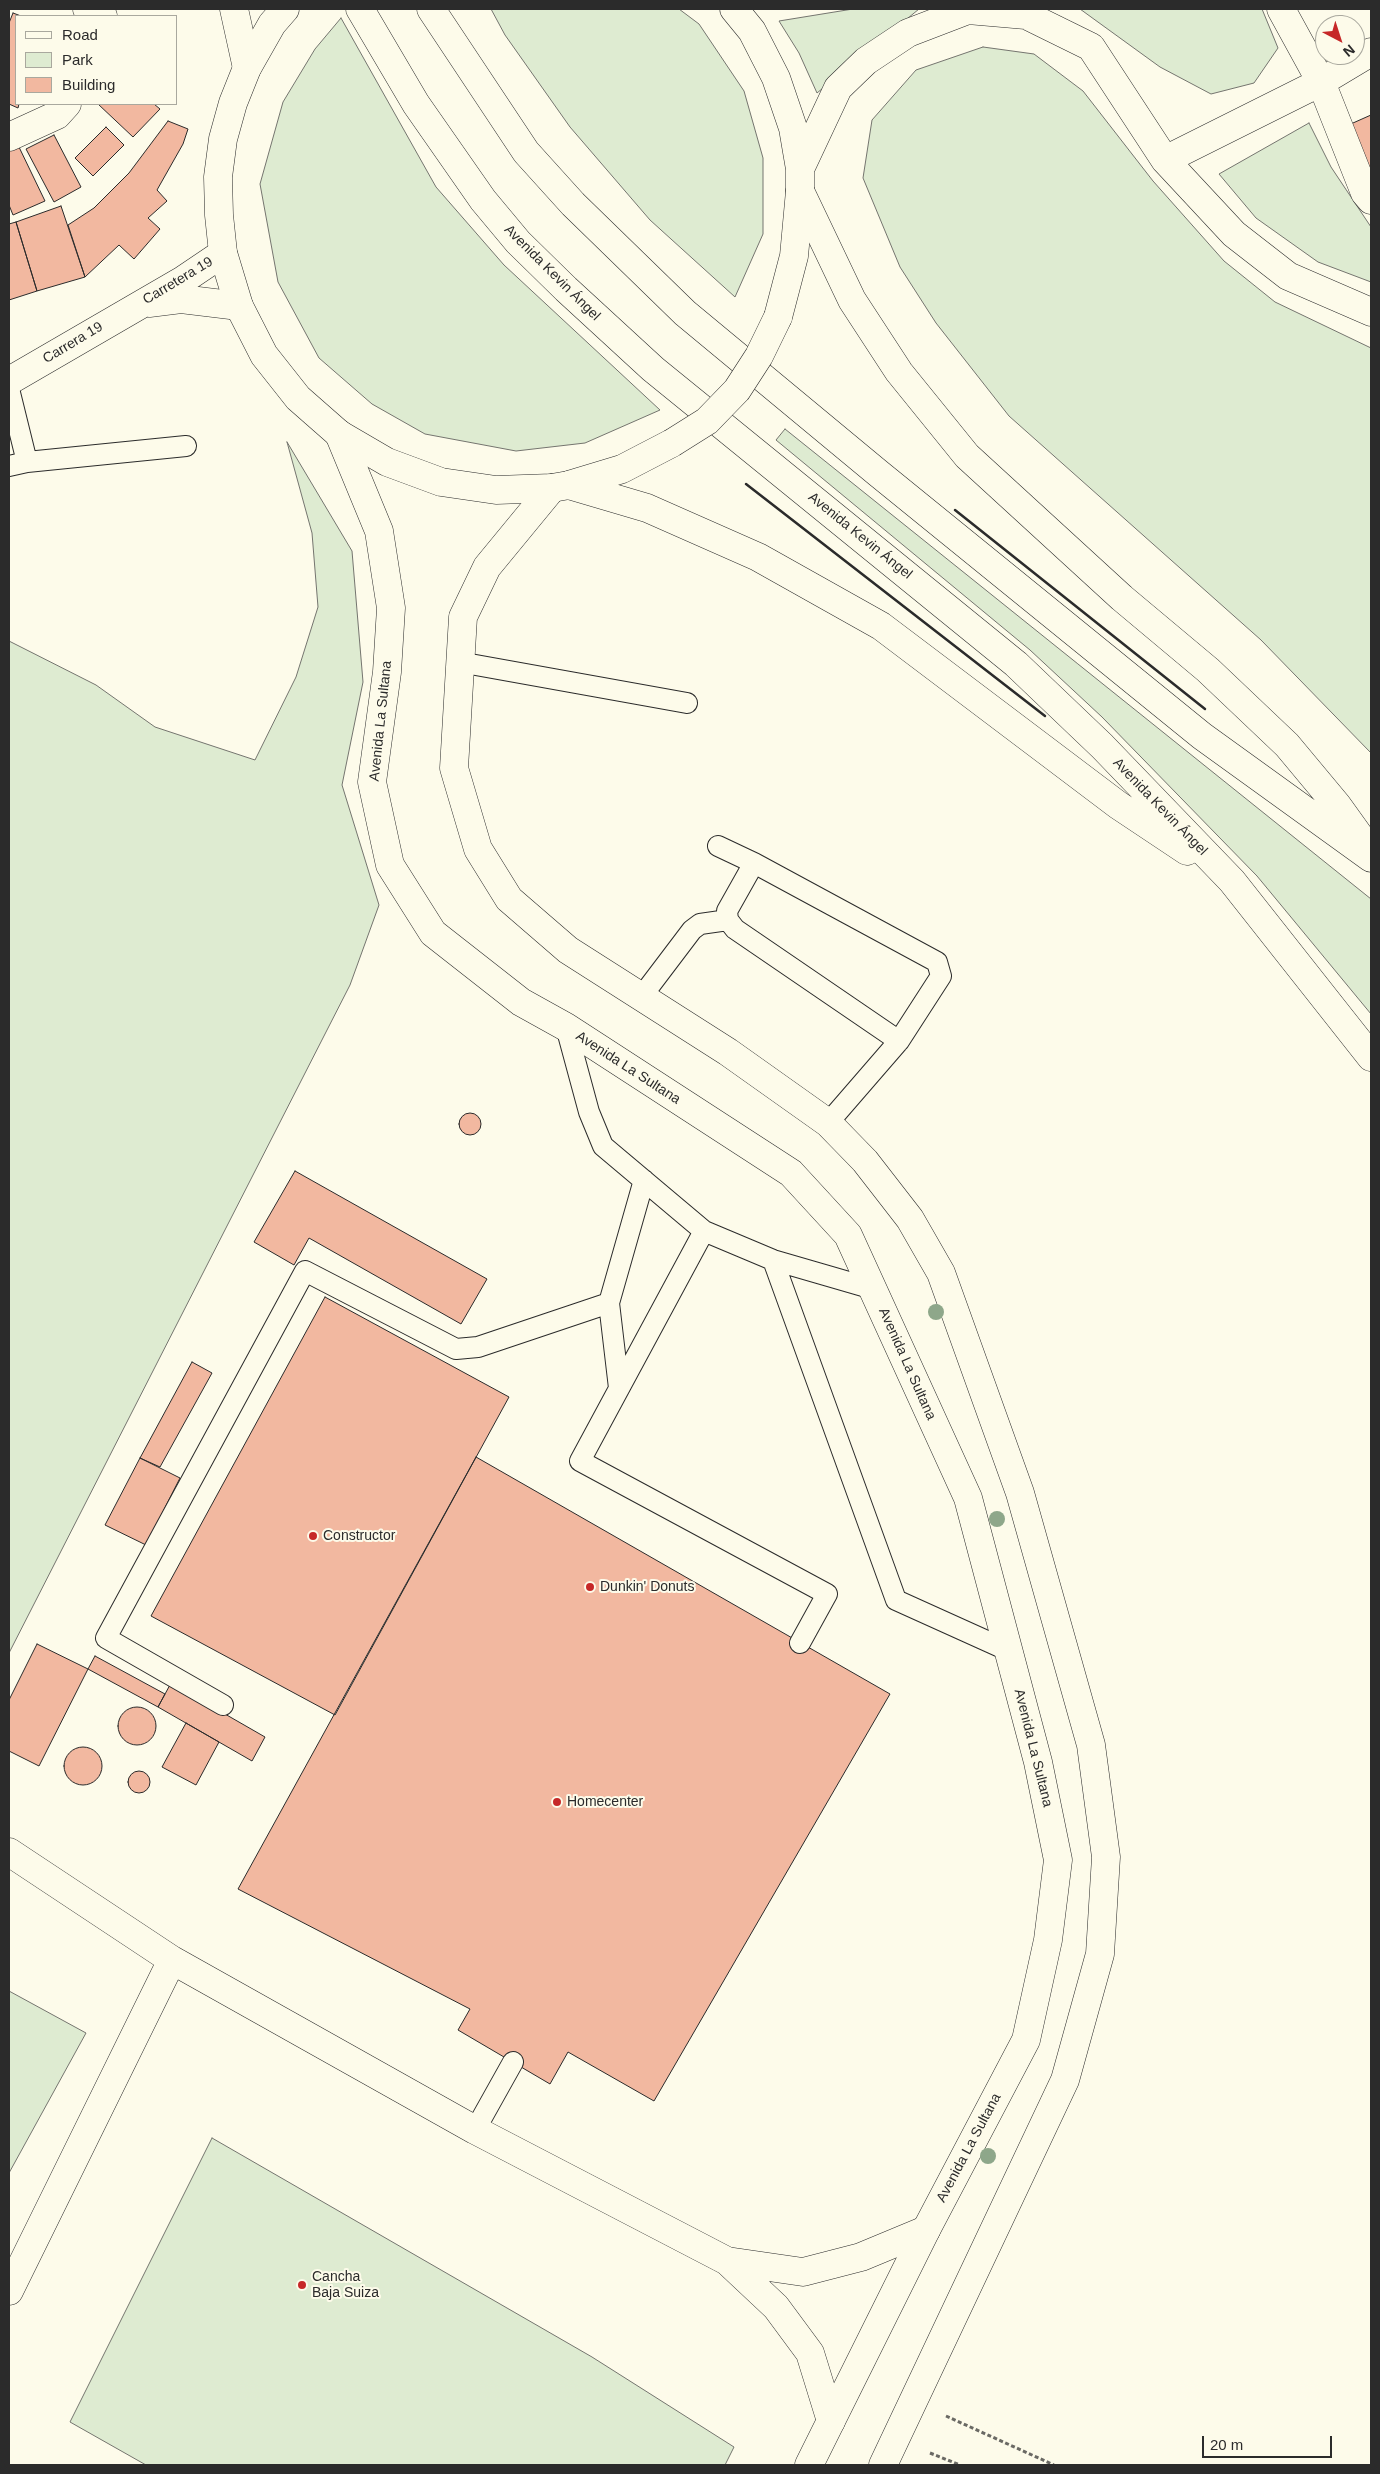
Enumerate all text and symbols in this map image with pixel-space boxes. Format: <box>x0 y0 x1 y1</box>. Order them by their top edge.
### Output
legend <box>15 15 178 105</box>
north arrow <box>1315 15 1365 65</box>
text: Road <box>62 26 98 43</box>
text: N <box>1340 41 1358 60</box>
text: Park <box>62 51 93 68</box>
text: Building <box>62 76 115 93</box>
street label: Avenida Kevin Ángel <box>500 221 604 325</box>
street label: Carretera 19 <box>140 254 216 308</box>
street label: Carrera 19 <box>40 319 106 367</box>
street label: Avenida Kevin Ángel <box>805 489 915 583</box>
street label: Avenida La Sultana <box>366 660 396 782</box>
street label: Avenida Kevin Ángel <box>1109 755 1211 859</box>
street label: Avenida La Sultana <box>573 1028 683 1108</box>
street label: Avenida La Sultana <box>875 1305 939 1423</box>
place label: Constructor <box>323 1528 395 1544</box>
marker: Constructor <box>307 1530 319 1542</box>
place label: Dunkin' Donuts <box>600 1579 694 1595</box>
marker: Dunkin' Donuts <box>584 1581 596 1593</box>
street label: Avenida La Sultana <box>1010 1687 1056 1809</box>
place label: Homecenter <box>567 1794 643 1810</box>
marker: Homecenter <box>551 1796 563 1808</box>
street label: Avenida La Sultana <box>933 2091 1005 2205</box>
place label: Cancha Baja Suiza <box>312 2269 379 2302</box>
marker: Cancha Baja Suiza <box>296 2279 308 2291</box>
scale bar <box>1205 2426 1335 2458</box>
text: 20 m <box>1210 2436 1243 2453</box>

